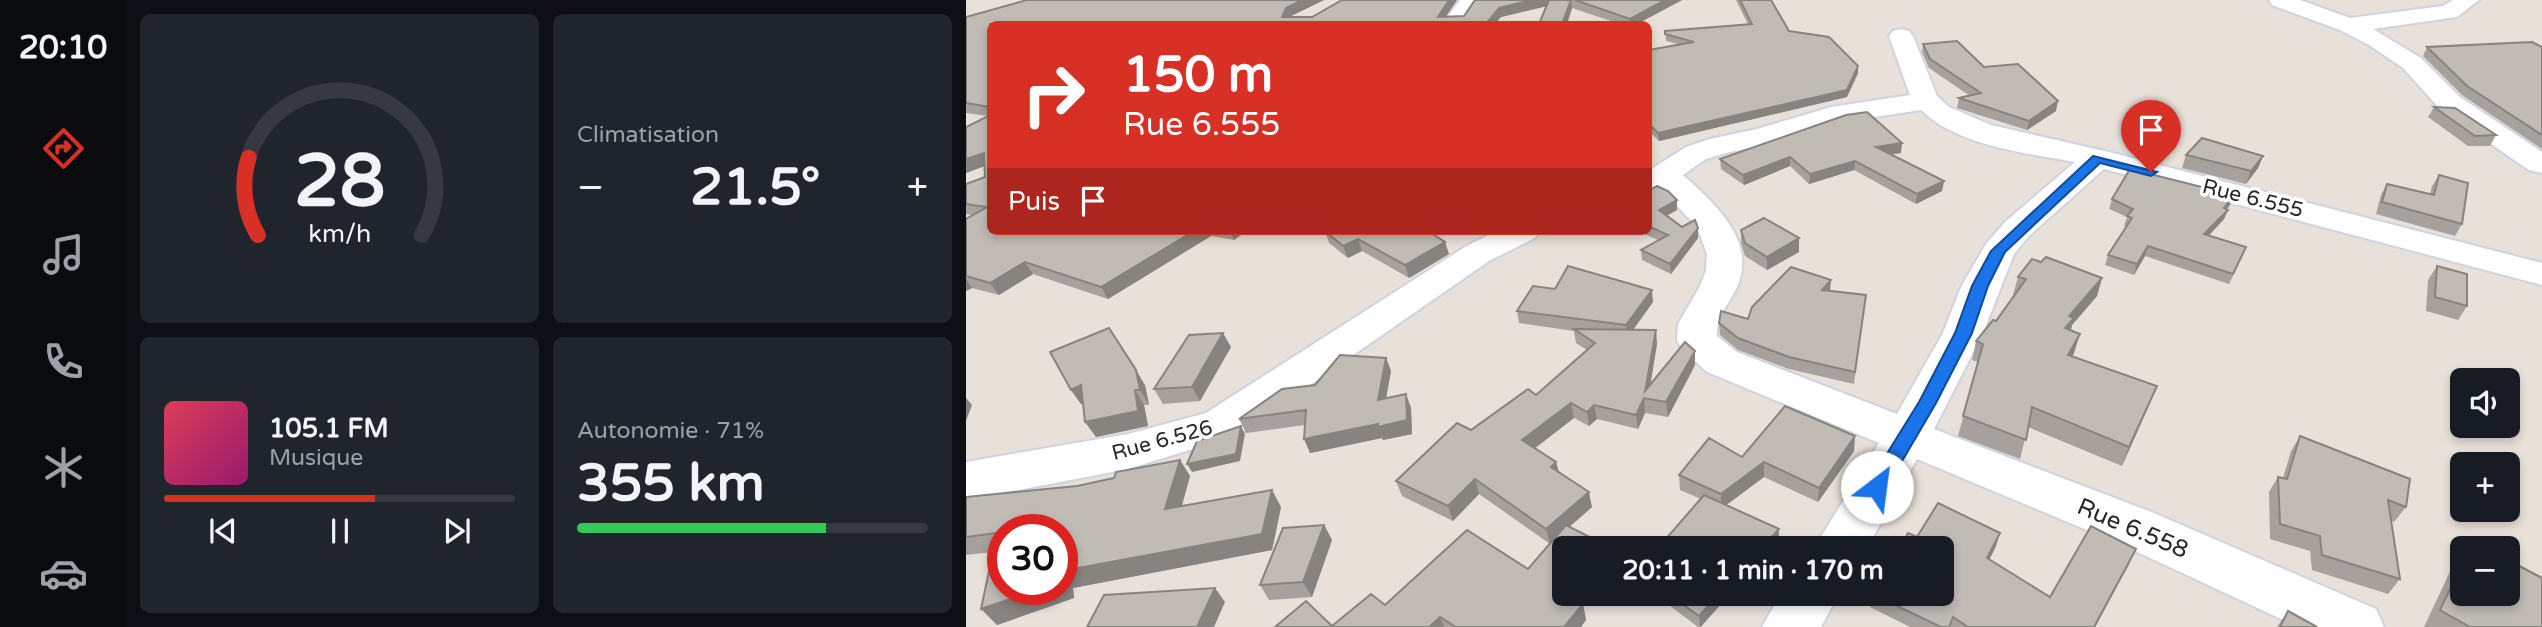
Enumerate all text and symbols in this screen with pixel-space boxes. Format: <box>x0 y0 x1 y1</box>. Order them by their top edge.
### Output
text: 20:10 <box>19 29 107 67</box>
text: 150 m <box>1123 46 1273 105</box>
icon: right <box>1008 49 1099 140</box>
pin <box>2121 100 2181 172</box>
text: Rue 6.555 <box>1123 106 1280 144</box>
icon: arrive <box>2132 111 2170 149</box>
text: Climatisation <box>577 121 719 149</box>
icon: directions <box>39 124 88 173</box>
text: 28 <box>294 138 385 226</box>
text: 21.5° <box>690 156 820 219</box>
text: − <box>577 165 604 211</box>
text: + <box>907 165 928 211</box>
street label: Rue 6.555 <box>2200 174 2306 223</box>
icon: arrive <box>1074 182 1112 220</box>
text: Puis <box>1008 186 1060 217</box>
text: km/h <box>308 218 371 248</box>
icon: music <box>39 230 88 279</box>
icon: phone <box>39 337 88 386</box>
map controls <box>2450 368 2520 606</box>
button: sound <box>2450 368 2520 438</box>
text: 105.1 FM <box>269 413 389 444</box>
street label: Rue 6.526 <box>1109 415 1215 466</box>
text: Autonomie · 71% <box>577 417 764 445</box>
icon: climate <box>39 443 88 492</box>
text: Musique <box>269 444 363 472</box>
position arrow <box>1840 450 1914 524</box>
text: 355 km <box>577 452 765 515</box>
button: + <box>2450 452 2520 522</box>
street label: Rue 6.558 <box>2073 492 2193 565</box>
icon: previous <box>204 512 242 550</box>
icon: pause <box>321 512 359 550</box>
icon: next <box>438 512 476 550</box>
speed limit sign: 30 <box>987 514 1078 605</box>
button: − <box>2450 536 2520 606</box>
icon: car <box>39 549 88 598</box>
text: 20:11 · 1 min · 170 m <box>1622 555 1884 586</box>

